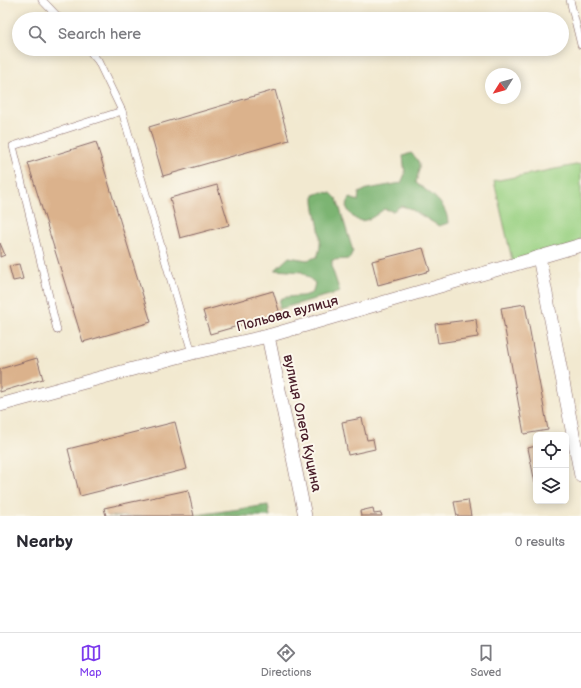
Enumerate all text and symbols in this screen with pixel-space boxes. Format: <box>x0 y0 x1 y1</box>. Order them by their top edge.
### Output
search box <box>12 12 569 56</box>
icon: search <box>26 23 48 45</box>
text: Search here <box>58 25 141 44</box>
north arrow <box>485 68 521 104</box>
street label: Польова вулиця <box>234 292 340 335</box>
street label: вулиця Олега Куцина <box>280 353 326 494</box>
map controls <box>533 432 569 504</box>
button: locate <box>533 432 569 468</box>
button: layers <box>533 468 569 504</box>
text: Nearby <box>16 532 73 552</box>
text: 0 results <box>515 534 565 550</box>
tab: Map <box>80 642 102 679</box>
tab: Directions <box>261 642 311 679</box>
tab: Saved <box>471 642 501 679</box>

